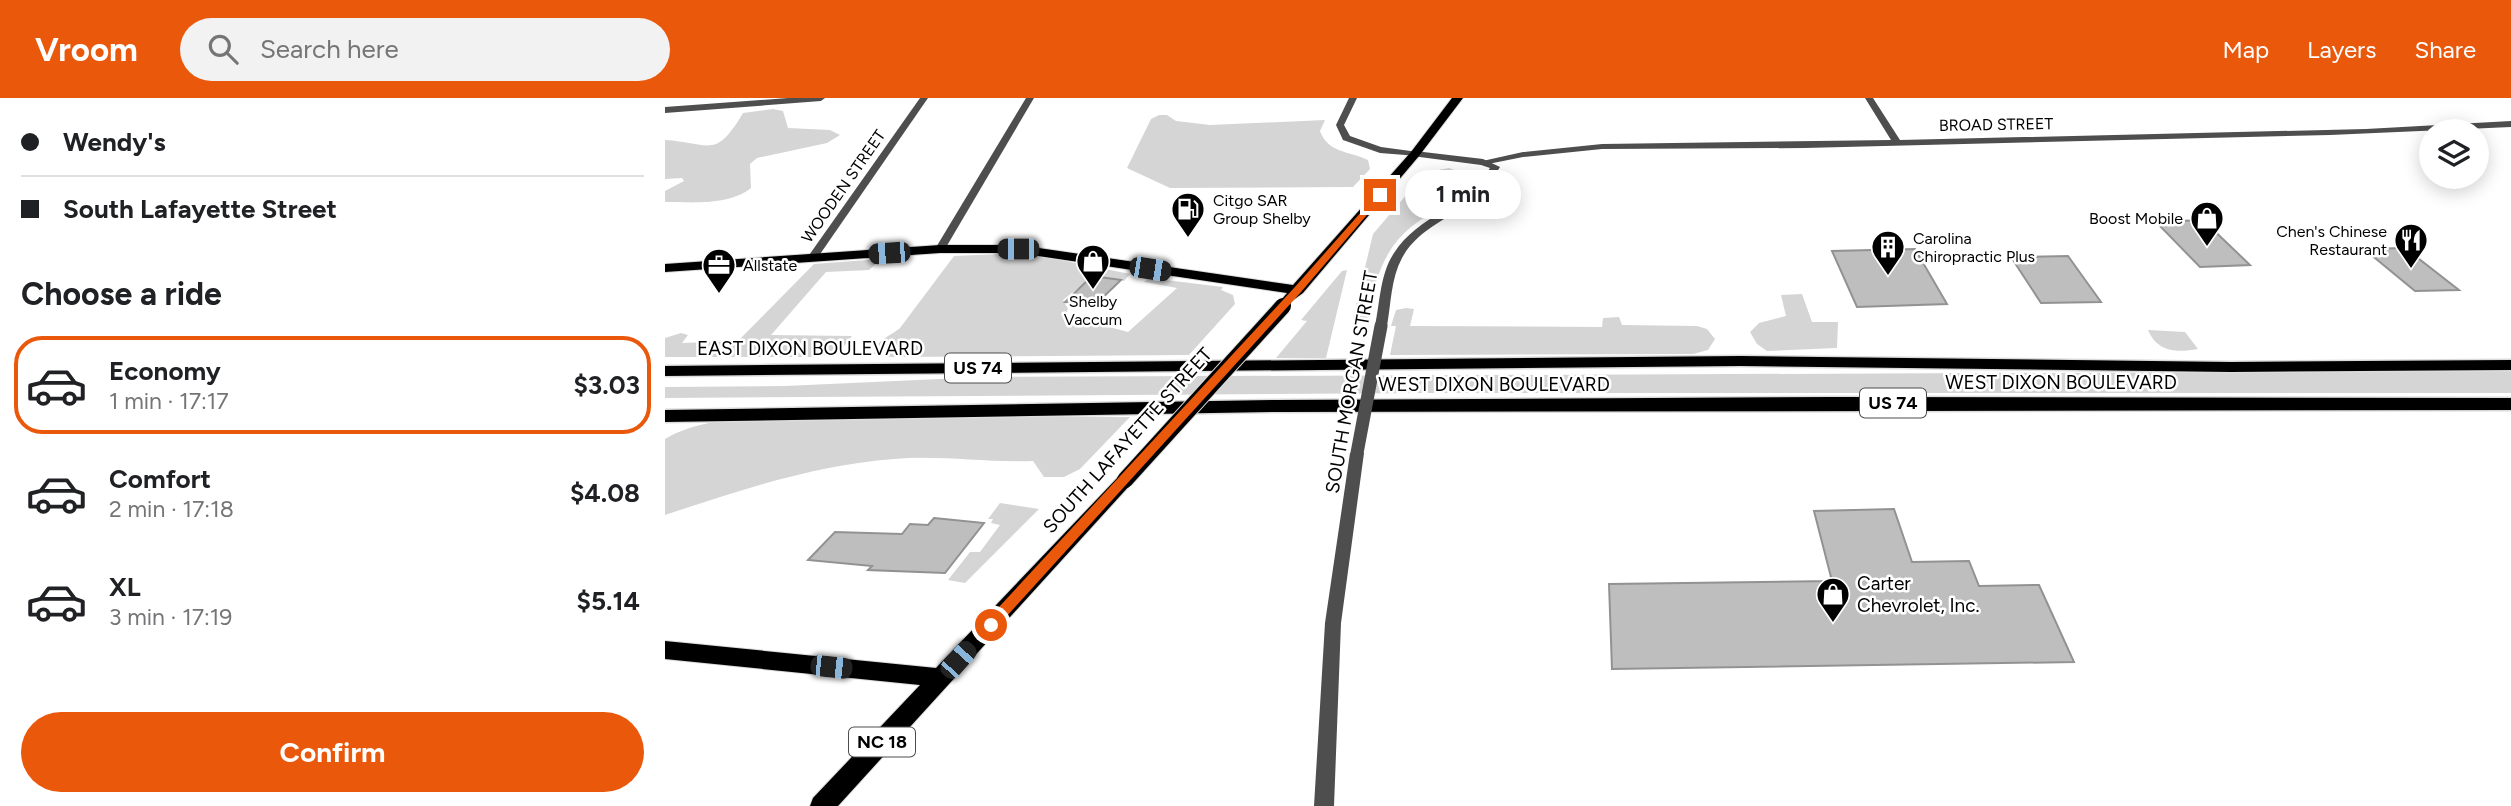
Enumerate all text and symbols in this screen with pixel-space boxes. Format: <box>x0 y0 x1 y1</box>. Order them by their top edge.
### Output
search box <box>180 18 670 81</box>
text: Vroom <box>35 30 138 69</box>
icon: search <box>204 30 242 68</box>
text: Search here <box>260 33 399 65</box>
text: Map <box>2222 35 2269 64</box>
text: Layers <box>2307 35 2376 64</box>
text: Share <box>2414 35 2476 64</box>
street label: BROAD STREET <box>1939 114 2054 135</box>
map controls <box>2419 119 2489 189</box>
button: layers <box>2419 119 2489 189</box>
text: Wendy's <box>63 126 166 158</box>
street label: WOODEN STREET <box>797 126 890 246</box>
callout: 1 min <box>1405 170 1520 220</box>
route end <box>1364 179 1396 211</box>
text: 1 min <box>1436 180 1490 208</box>
fuel station icon: Citgo SAR Group Shelby <box>1169 190 1207 239</box>
place label: Citgo SAR Group Shelby <box>1213 191 1311 228</box>
text: South Lafayette Street <box>63 193 337 225</box>
shop icon: Boost Mobile <box>2188 199 2226 248</box>
place label: Boost Mobile <box>2089 209 2183 228</box>
restaurant icon: Chen's Chinese Restaurant <box>2392 221 2430 270</box>
place label: Chen's Chinese Restaurant <box>2276 222 2387 259</box>
building icon: Carolina Chiropractic Plus <box>1869 228 1907 277</box>
place label: Carolina Chiropractic Plus <box>1913 229 2035 266</box>
car <box>998 239 1040 260</box>
car <box>868 241 911 265</box>
shop icon: Shelby Vaccum <box>1074 242 1112 291</box>
office icon: Allstate <box>700 246 738 295</box>
car <box>1128 255 1173 283</box>
place label: Allstate <box>743 256 798 275</box>
street label: SOUTH MORGAN STREET <box>1321 269 1382 495</box>
text: Choose a ride <box>21 275 222 313</box>
place label: Shelby Vaccum <box>1064 292 1122 329</box>
street label: EAST DIXON BOULEVARD <box>697 337 923 360</box>
street label: SOUTH LAFAYETTE STREET <box>1038 343 1217 538</box>
icon: car <box>25 354 88 417</box>
road number: US 74 <box>945 354 1011 382</box>
text: Economy <box>109 355 221 387</box>
text: $3.03 <box>573 369 640 401</box>
street label: WEST DIXON BOULEVARD <box>1945 371 2177 394</box>
street label: WEST DIXON BOULEVARD <box>1378 373 1610 396</box>
text: 1 min · 17:17 <box>109 387 229 415</box>
road number: US 74 <box>1860 388 1926 418</box>
icon: car <box>25 462 88 525</box>
text: Comfort <box>109 463 211 495</box>
text: $4.08 <box>570 477 640 509</box>
text: 2 min · 17:18 <box>109 495 234 523</box>
icon: car <box>25 570 88 633</box>
text: XL <box>109 571 141 603</box>
place label: Carter Chevrolet, Inc. <box>1857 572 1979 617</box>
shop icon: Carter Chevrolet, Inc. <box>1814 575 1852 624</box>
text: $5.14 <box>577 585 640 617</box>
text: 3 min · 17:19 <box>109 603 232 631</box>
route start <box>975 609 1007 641</box>
car <box>937 637 980 683</box>
car <box>810 654 853 680</box>
button: Confirm <box>21 712 644 792</box>
road number: NC 18 <box>849 728 915 756</box>

